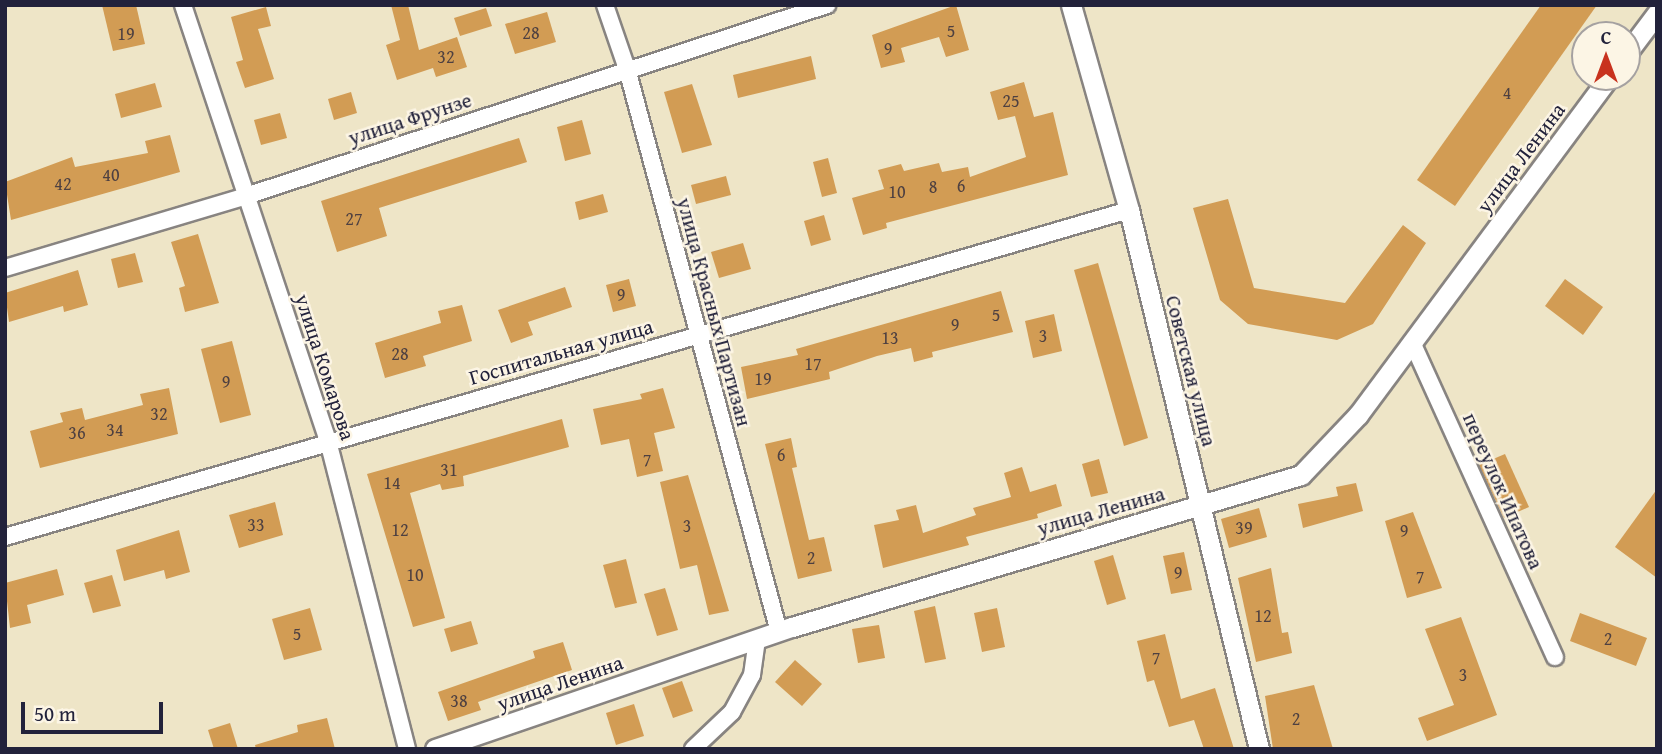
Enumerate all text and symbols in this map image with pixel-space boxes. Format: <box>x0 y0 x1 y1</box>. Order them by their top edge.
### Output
house number: 5 <box>947 20 955 42</box>
north arrow <box>1571 21 1641 91</box>
house number: 28 <box>522 22 540 44</box>
house number: 19 <box>117 23 135 45</box>
text: С <box>1601 23 1611 51</box>
house number: 9 <box>884 38 892 60</box>
house number: 32 <box>437 46 455 68</box>
house number: 4 <box>1503 82 1511 104</box>
street label: улица Фрунзе <box>345 87 475 151</box>
house number: 25 <box>1002 90 1020 112</box>
street label: улица Ленина <box>1471 98 1571 218</box>
house number: 40 <box>102 164 120 186</box>
house number: 42 <box>54 173 72 195</box>
house number: 6 <box>957 175 965 197</box>
house number: 8 <box>929 176 937 198</box>
house number: 10 <box>888 181 906 203</box>
street label: улица Красных Партизан <box>671 195 757 429</box>
house number: 27 <box>345 208 363 230</box>
house number: 9 <box>617 284 625 306</box>
street label: улица Комарова <box>289 291 361 443</box>
street label: Советская улица <box>1160 293 1222 449</box>
house number: 5 <box>992 304 1000 326</box>
street label: Госпитальная улица <box>466 314 656 390</box>
house number: 9 <box>951 314 959 336</box>
house number: 3 <box>1039 325 1047 347</box>
house number: 13 <box>881 327 899 349</box>
house number: 28 <box>391 343 409 365</box>
house number: 17 <box>804 353 822 375</box>
house number: 19 <box>754 368 772 390</box>
house number: 9 <box>222 371 230 393</box>
house number: 32 <box>150 403 168 425</box>
street label: переулок Ипатова <box>1457 409 1549 573</box>
house number: 34 <box>106 419 124 441</box>
house number: 36 <box>68 422 86 444</box>
house number: 6 <box>777 444 785 466</box>
house number: 7 <box>643 449 651 471</box>
house number: 31 <box>440 459 458 481</box>
house number: 14 <box>383 472 401 494</box>
street label: улица Ленина <box>1034 481 1168 541</box>
house number: 33 <box>247 514 265 536</box>
house number: 3 <box>683 515 691 537</box>
house number: 39 <box>1235 517 1253 539</box>
house number: 12 <box>391 519 409 541</box>
house number: 9 <box>1400 520 1408 542</box>
house number: 2 <box>807 547 815 569</box>
house number: 9 <box>1174 562 1182 584</box>
house number: 10 <box>406 564 424 586</box>
house number: 7 <box>1416 566 1424 588</box>
house number: 12 <box>1254 605 1272 627</box>
house number: 5 <box>293 623 301 645</box>
house number: 2 <box>1604 628 1612 650</box>
house number: 7 <box>1152 647 1160 669</box>
street label: улица Ленина <box>494 650 626 716</box>
house number: 3 <box>1459 664 1467 686</box>
scale bar <box>24 688 166 732</box>
house number: 38 <box>450 690 468 712</box>
text: 50 m <box>34 698 76 729</box>
house number: 2 <box>1292 708 1300 730</box>

